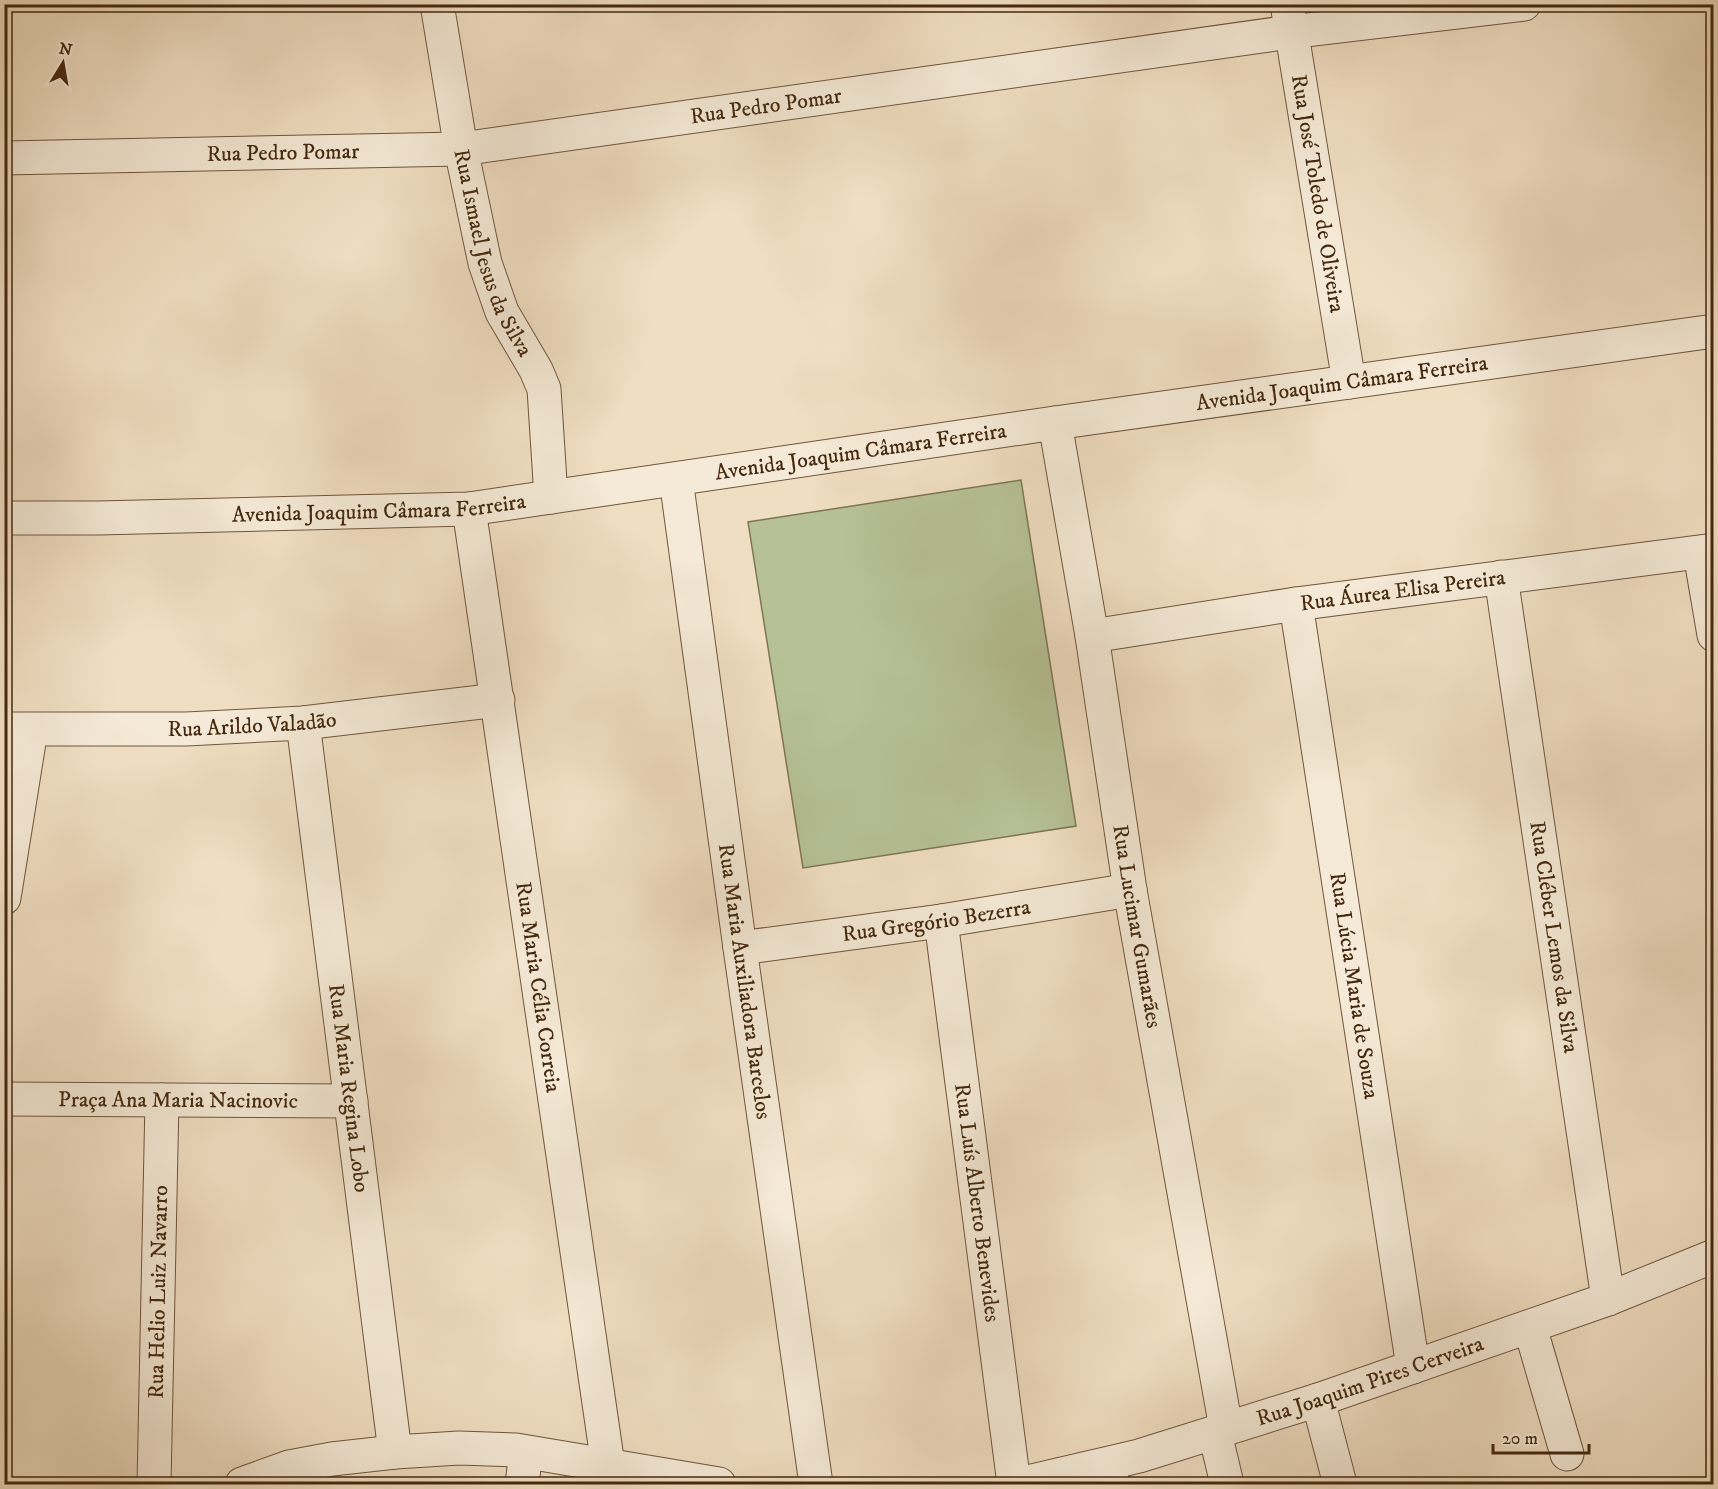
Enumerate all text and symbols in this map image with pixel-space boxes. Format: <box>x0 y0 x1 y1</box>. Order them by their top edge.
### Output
north arrow <box>33 33 93 93</box>
text: N <box>57 38 74 60</box>
street label: Rua José Toledo de Oliveira <box>1285 72 1351 315</box>
street label: Rua Pedro Pomar <box>688 82 844 130</box>
street label: Rua Pedro Pomar <box>206 137 360 168</box>
street label: Rua Ismael Jesus da Silva <box>448 147 539 362</box>
street label: Avenida Joaquim Câmara Ferreira <box>1194 349 1490 417</box>
street label: Avenida Joaquim Câmara Ferreira <box>713 417 1009 486</box>
street label: Avenida Joaquim Câmara Ferreira <box>231 487 528 528</box>
street label: Rua Áurea Elisa Pereira <box>1298 564 1508 617</box>
street label: Rua Arildo Valadão <box>167 706 338 743</box>
street label: Rua Cléber Lemos da Silva <box>1524 819 1585 1055</box>
street label: Rua Lucimar Gumarães <box>1107 823 1168 1030</box>
street label: Rua Maria Auxiliadora Barcelos <box>712 842 778 1121</box>
street label: Rua Lúcia Maria de Souza <box>1324 870 1385 1101</box>
street label: Rua Maria Célia Correia <box>510 880 567 1095</box>
street label: Rua Gregório Bezerra <box>840 893 1033 948</box>
street label: Rua Maria Regina Lobo <box>323 982 376 1194</box>
street label: Rua Luís Alberto Benevides <box>949 1082 1006 1324</box>
street label: Praça Ana Maria Nacinovic <box>58 1086 298 1114</box>
street label: Rua Helio Luiz Navarro <box>142 1185 174 1399</box>
street label: Rua Joaquim Pires Cerveira <box>1253 1330 1488 1432</box>
scale bar <box>1493 1417 1589 1455</box>
text: 20 m <box>1502 1428 1538 1450</box>

